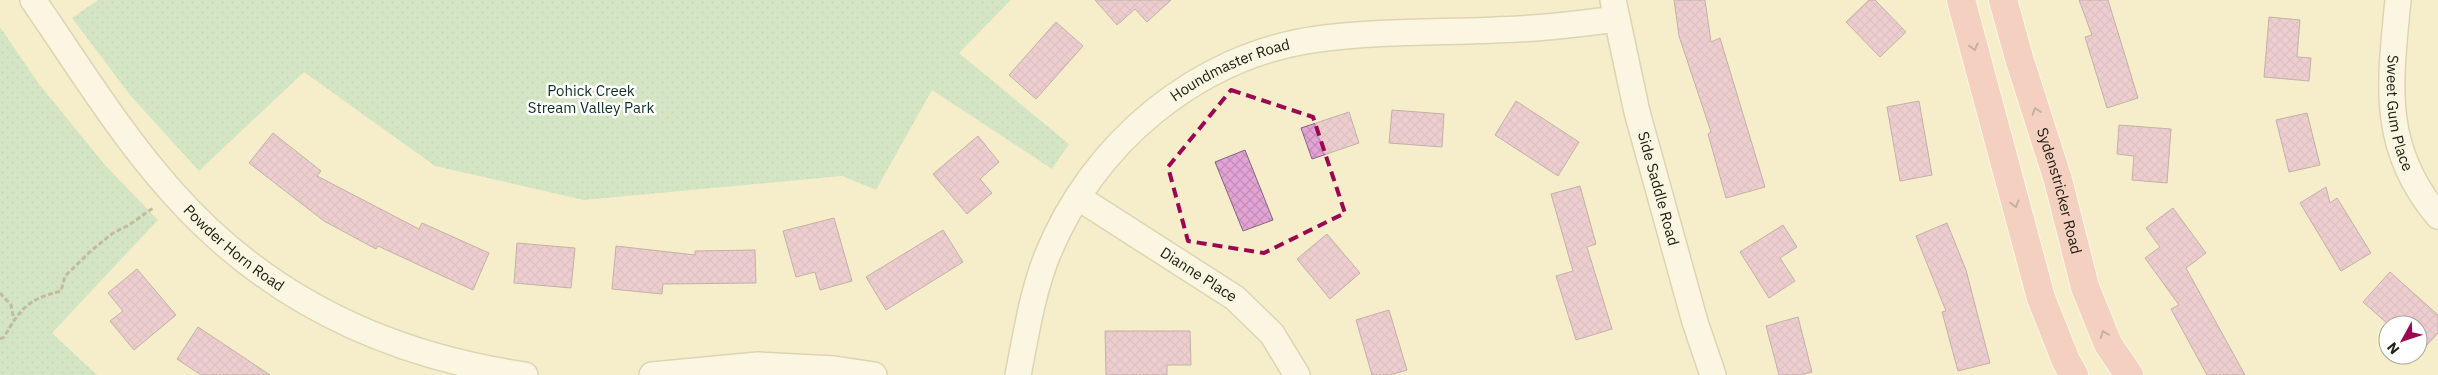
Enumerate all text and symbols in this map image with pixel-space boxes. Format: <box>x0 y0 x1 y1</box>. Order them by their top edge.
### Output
street label: Houndmaster Road <box>1166 34 1292 105</box>
one-way arrow <box>1968 43 1978 51</box>
street label: Sweet Gum Place <box>2383 54 2418 174</box>
park label: Pohick Creek Stream Valley Park <box>528 81 654 117</box>
one-way arrow <box>2032 108 2042 116</box>
street label: Sydenstricker Road <box>2033 125 2086 256</box>
street label: Side Saddle Road <box>1634 129 1683 248</box>
street label: Powder Horn Road <box>180 200 288 295</box>
one-way arrow <box>2009 200 2020 209</box>
street label: Dianne Place <box>1157 243 1241 306</box>
north arrow <box>2378 315 2428 365</box>
one-way arrow <box>2099 330 2109 338</box>
text: N <box>2383 339 2403 358</box>

